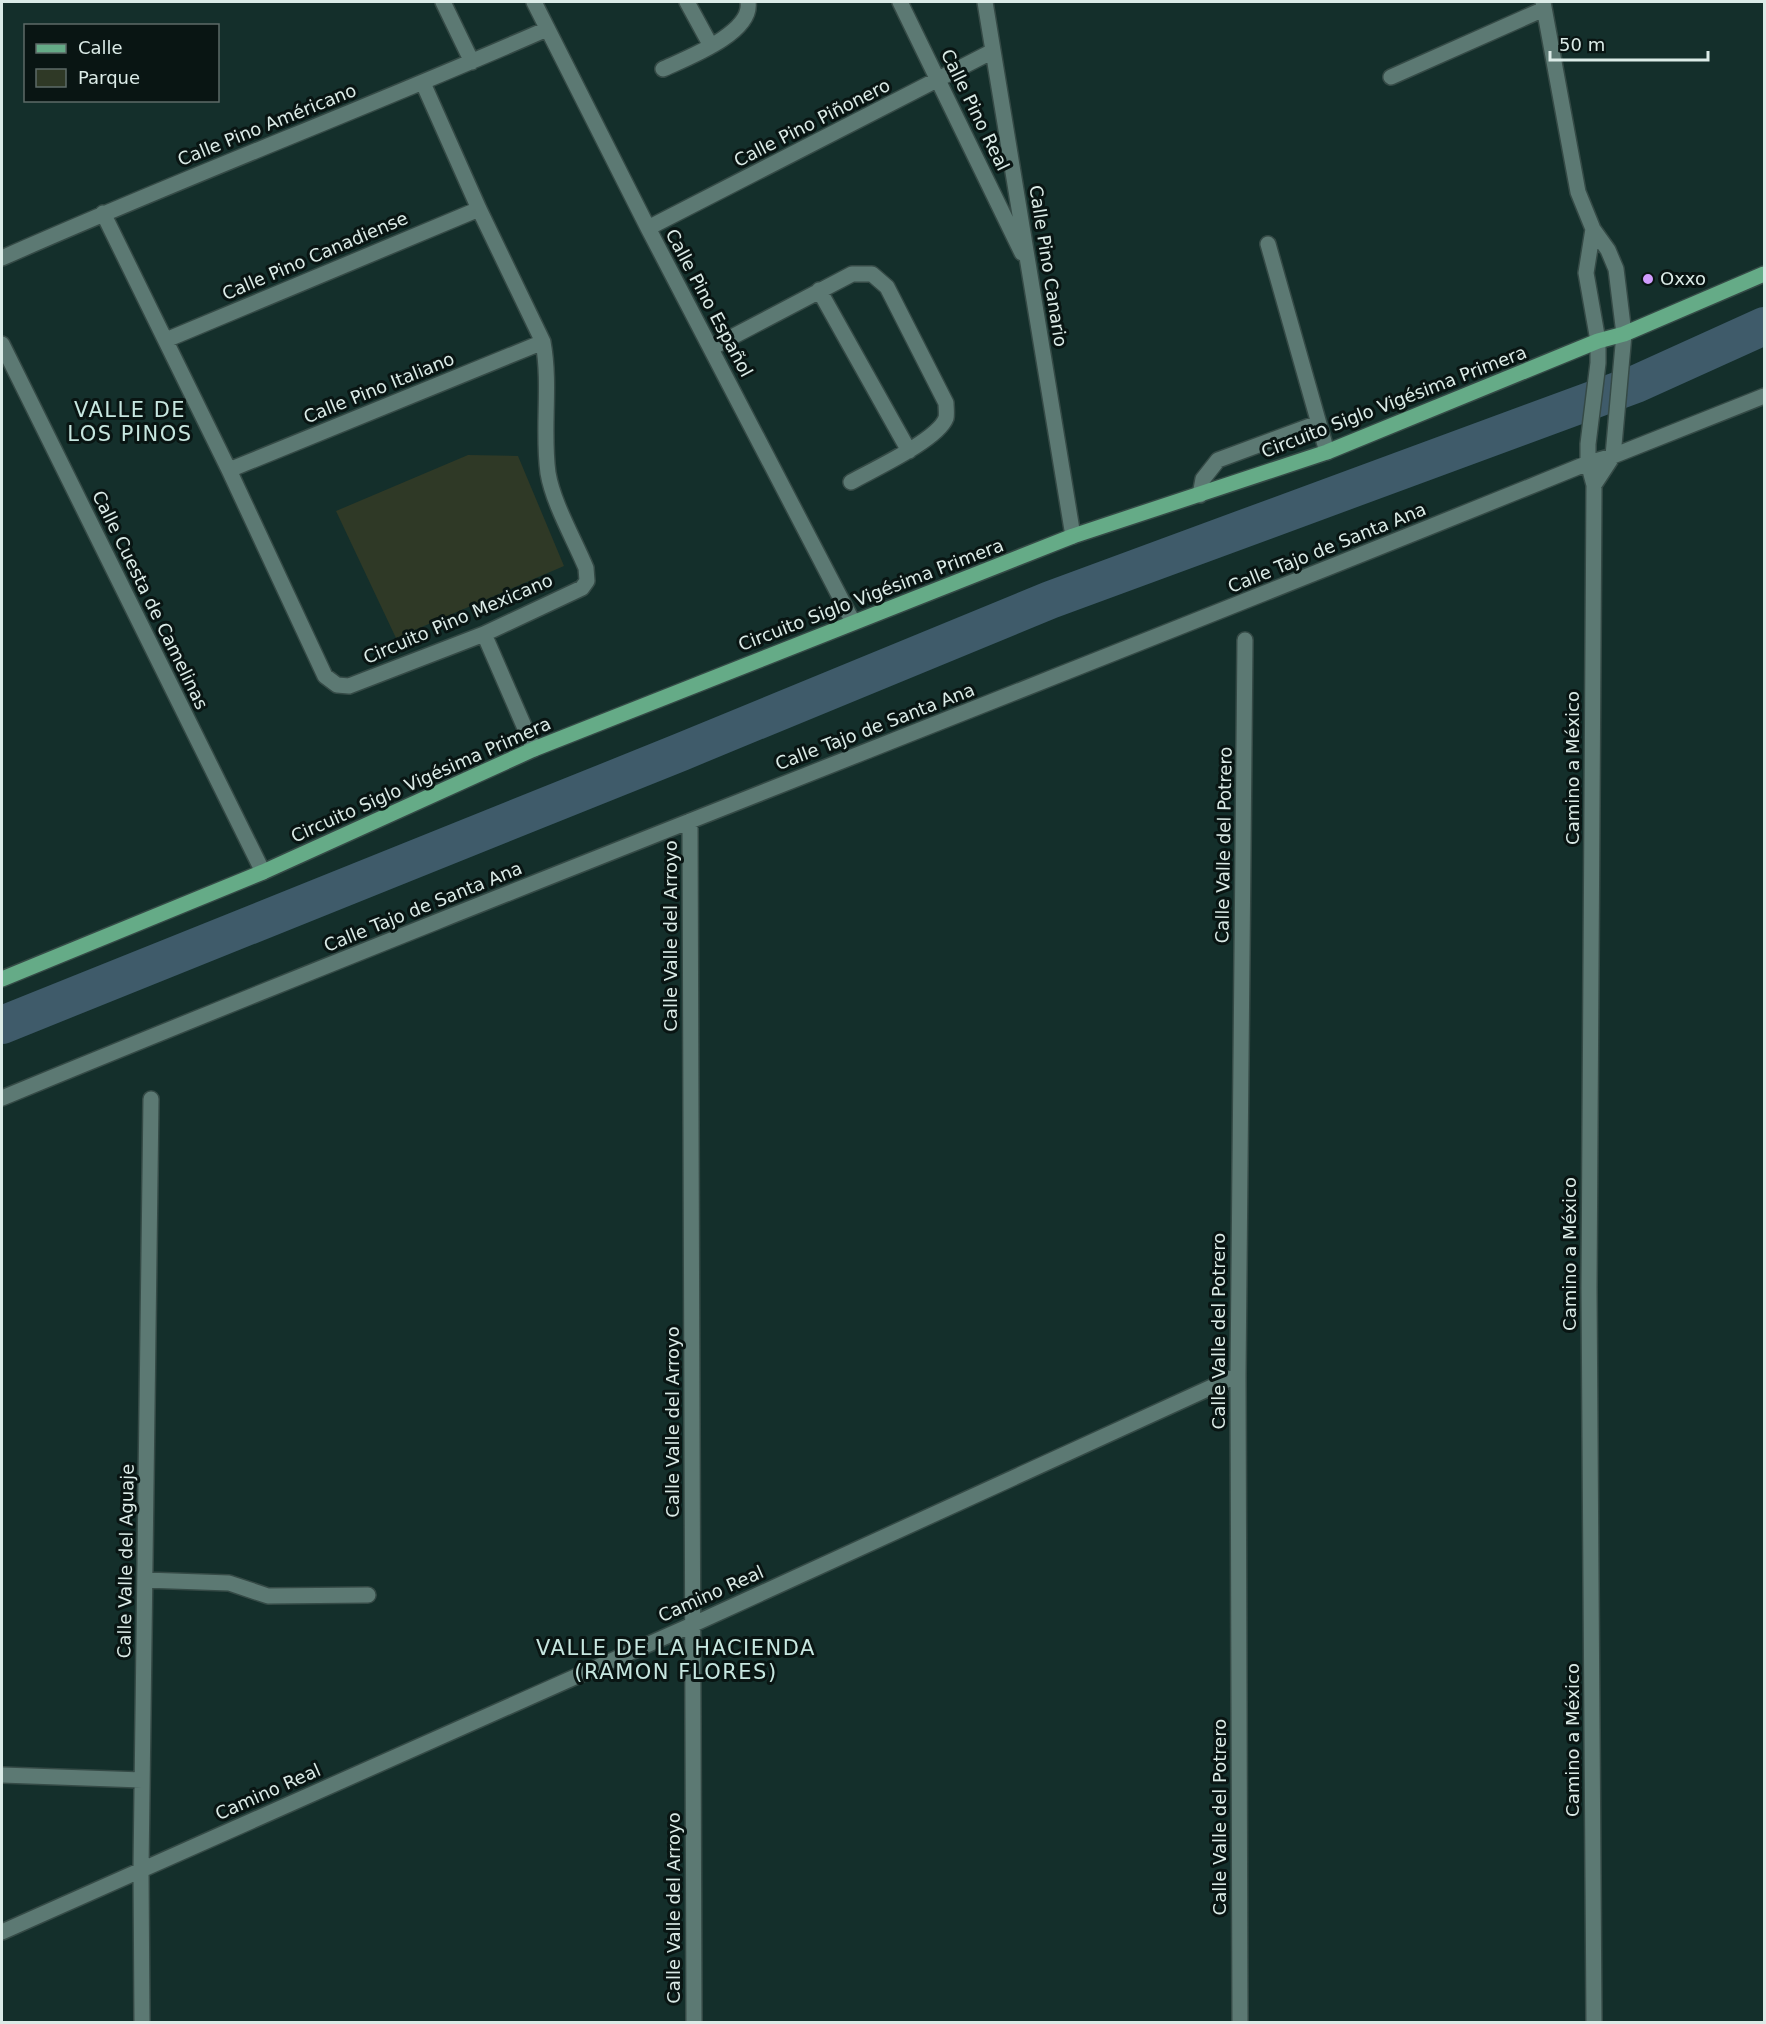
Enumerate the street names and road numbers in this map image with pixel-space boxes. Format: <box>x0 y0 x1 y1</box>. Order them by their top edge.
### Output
street label: Calle Pino Real <box>937 45 1014 174</box>
street label: Calle Pino Piñonero <box>730 74 893 171</box>
street label: Calle Pino Américano <box>174 79 359 170</box>
street label: Calle Pino Canario <box>1025 184 1072 348</box>
street label: Calle Pino Canadiense <box>219 207 411 304</box>
street label: Calle Pino Español <box>662 225 757 380</box>
street label: Circuito Siglo Vigésima Primera <box>1258 341 1529 462</box>
street label: Calle Pino Italiano <box>300 348 457 427</box>
street label: Calle Cuesta de Camelinas <box>88 487 213 713</box>
street label: Calle Tajo de Santa Ana <box>1225 498 1429 597</box>
street label: Circuito Siglo Vigésima Primera <box>735 534 1006 655</box>
street label: Circuito Pino Mexicano <box>360 569 556 668</box>
street label: Calle Tajo de Santa Ana <box>772 679 977 774</box>
street label: Camino a México <box>1562 691 1583 845</box>
street label: Circuito Siglo Vigésima Primera <box>288 713 554 847</box>
street label: Calle Valle del Potrero <box>1211 746 1236 944</box>
street label: Calle Valle del Arroyo <box>660 840 681 1032</box>
street label: Calle Tajo de Santa Ana <box>321 857 525 956</box>
street label: Camino a México <box>1559 1177 1580 1331</box>
street label: Calle Valle del Potrero <box>1208 1233 1229 1429</box>
street label: Calle Valle del Arroyo <box>662 1326 683 1518</box>
street label: Calle Valle del Aguaje <box>113 1464 138 1658</box>
street label: Camino Real <box>655 1561 767 1626</box>
street label: Camino a México <box>1562 1663 1583 1817</box>
street label: Calle Valle del Potrero <box>1209 1719 1230 1915</box>
street label: Camino Real <box>212 1759 324 1824</box>
street label: Calle Valle del Arroyo <box>663 1812 684 2004</box>

